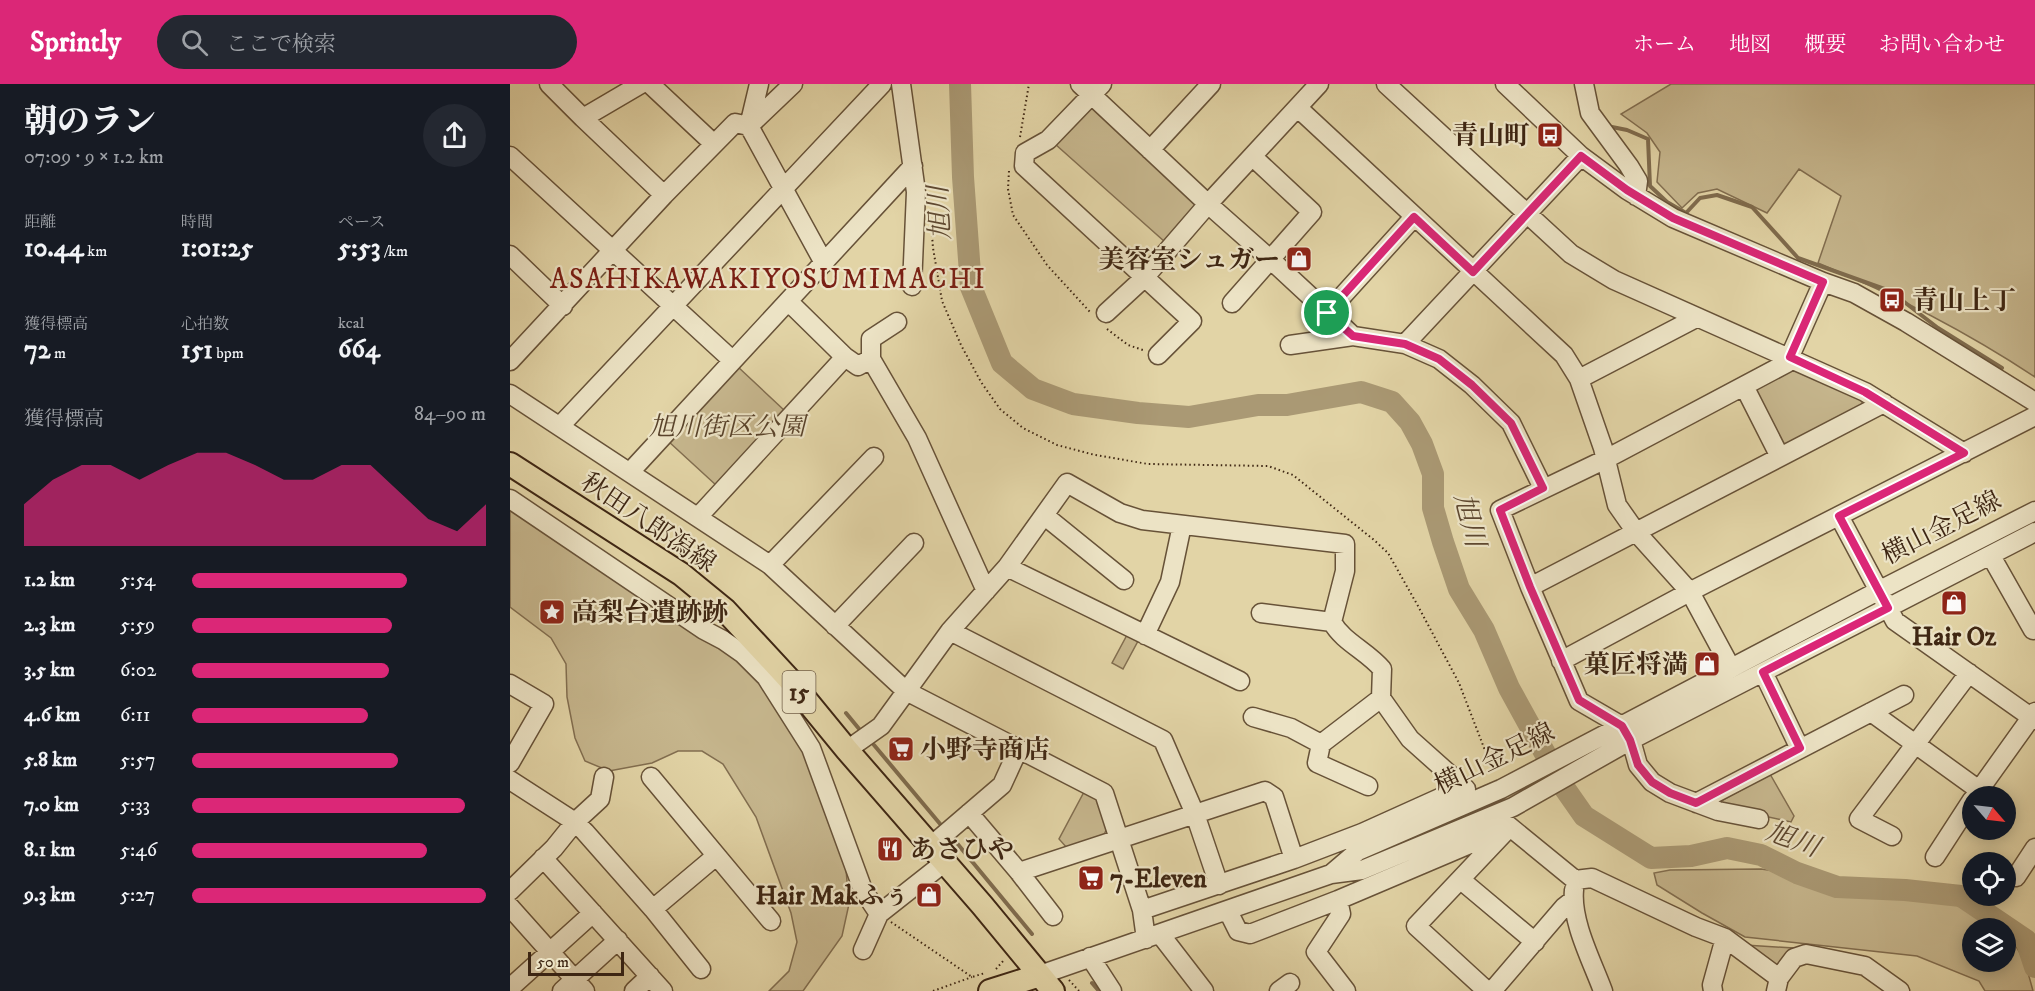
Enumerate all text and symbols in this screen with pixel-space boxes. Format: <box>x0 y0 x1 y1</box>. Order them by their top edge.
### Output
search box <box>157 15 577 69</box>
text: Sprintly <box>30 25 121 60</box>
icon: search <box>178 26 211 59</box>
text: ここで検索 <box>226 31 336 58</box>
text: ホーム <box>1633 32 1696 58</box>
text: 地図 <box>1729 32 1771 58</box>
text: 概要 <box>1804 32 1846 58</box>
text: お問い合わせ <box>1879 32 2005 58</box>
text: 朝のラン <box>24 102 156 143</box>
button: share <box>423 104 486 167</box>
place label: 青山町 <box>1452 120 1530 153</box>
bus stop icon: 青山町 <box>1535 120 1565 150</box>
text: 07:09 · 9 × 1.2 km <box>24 145 164 170</box>
water label: 旭川 <box>921 182 958 241</box>
text: 距離 <box>24 212 56 232</box>
text: 時間 <box>181 212 213 232</box>
text: ペース <box>338 212 385 232</box>
text: 10.44 <box>24 232 84 265</box>
text: 1:01:25 <box>181 232 253 265</box>
text: 5:53 <box>338 232 380 265</box>
text: km <box>84 241 107 261</box>
text: /km <box>380 241 408 261</box>
place label: 美容室シュガー <box>1099 244 1280 277</box>
shop icon: 美容室シュガー <box>1284 244 1314 274</box>
district label: ASAHIKAWAKIYOSUMIMACHI <box>550 262 986 297</box>
bus stop icon: 青山上丁 <box>1877 285 1907 315</box>
place label: 青山上丁 <box>1912 285 2016 318</box>
pin <box>1301 287 1352 338</box>
icon: arrive <box>1310 296 1343 329</box>
text: kcal <box>338 313 364 333</box>
text: 獲得標高 <box>24 314 88 334</box>
text: 心拍数 <box>181 314 229 334</box>
text: 664 <box>338 333 380 366</box>
text: 72 <box>24 334 50 367</box>
text: 151 <box>181 334 213 367</box>
text: m <box>50 343 66 363</box>
text: bpm <box>213 343 244 363</box>
text: 84–90 m <box>414 402 486 427</box>
text: 獲得標高 <box>24 407 104 432</box>
park label: 旭川街区公園 <box>649 411 809 444</box>
street label: 秋田八郎潟線 <box>574 466 722 581</box>
street label: 横山金足線 <box>1876 484 2007 573</box>
water label: 旭川 <box>1446 490 1493 553</box>
text: 1.2 km <box>24 568 75 593</box>
text: 5:54 <box>120 568 156 593</box>
shop icon: Hair Oz <box>1939 588 1969 618</box>
place icon: 高梨台遺跡跡 <box>537 597 567 627</box>
place label: 高梨台遺跡跡 <box>572 597 728 630</box>
text: 2.3 km <box>24 613 76 638</box>
text: 5:59 <box>120 613 155 638</box>
place label: Hair Oz <box>1912 621 1997 654</box>
place label: 菓匠将満 <box>1584 649 1688 682</box>
shop icon: 菓匠将満 <box>1692 649 1722 679</box>
text: 3.5 km <box>24 658 75 683</box>
text: 6:02 <box>120 658 156 683</box>
road number: 15 <box>782 671 816 713</box>
text: 4.6 km <box>24 703 80 728</box>
text: 6:11 <box>120 703 150 728</box>
street label: 横山金足線 <box>1429 716 1560 803</box>
supermarket icon: 小野寺商店 <box>886 734 916 764</box>
place label: 小野寺商店 <box>920 734 1050 767</box>
text: 5.8 km <box>24 748 77 773</box>
text: 5:57 <box>120 748 156 773</box>
north arrow <box>1962 786 2016 840</box>
map controls <box>1962 786 2016 972</box>
text: 7.0 km <box>24 793 79 818</box>
text: 5:33 <box>120 793 150 818</box>
water label: 旭川 <box>1761 815 1827 866</box>
restaurant icon: あさひや <box>875 834 905 864</box>
place label: あさひや <box>910 834 1014 867</box>
text: 8.1 km <box>24 838 75 863</box>
text: 5:46 <box>120 838 157 863</box>
button: locate <box>1962 852 2016 906</box>
supermarket icon: 7-Eleven <box>1076 863 1106 893</box>
place label: 7-Eleven <box>1110 863 1207 896</box>
place label: Hair Makふぅ <box>755 880 910 913</box>
shop icon: Hair Makふぅ <box>914 880 944 910</box>
text: 9.3 km <box>24 883 75 908</box>
text: 5:27 <box>120 883 155 908</box>
button: layers <box>1962 918 2016 972</box>
scale bar <box>528 949 624 976</box>
text: 50 m <box>537 952 569 972</box>

